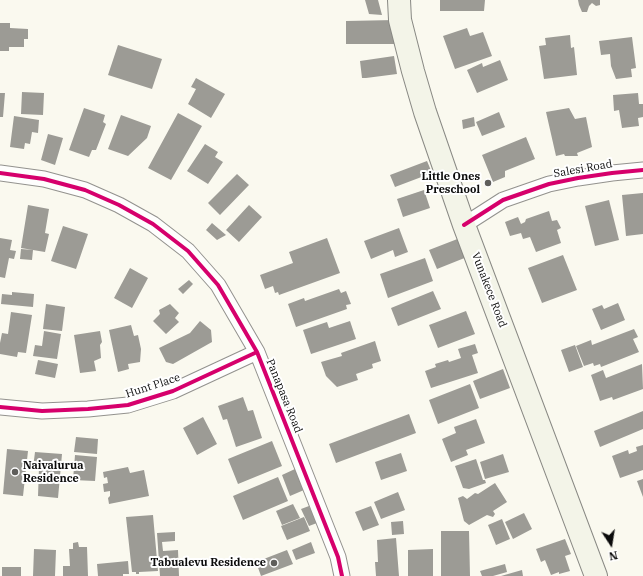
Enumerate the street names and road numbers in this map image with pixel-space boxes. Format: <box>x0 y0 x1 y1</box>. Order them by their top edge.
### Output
street label: Salesi Road <box>553 157 613 181</box>
street label: Vunakece Road <box>469 251 509 329</box>
street label: Panapasa Road <box>263 357 305 435</box>
street label: Hunt Place <box>124 371 182 401</box>

